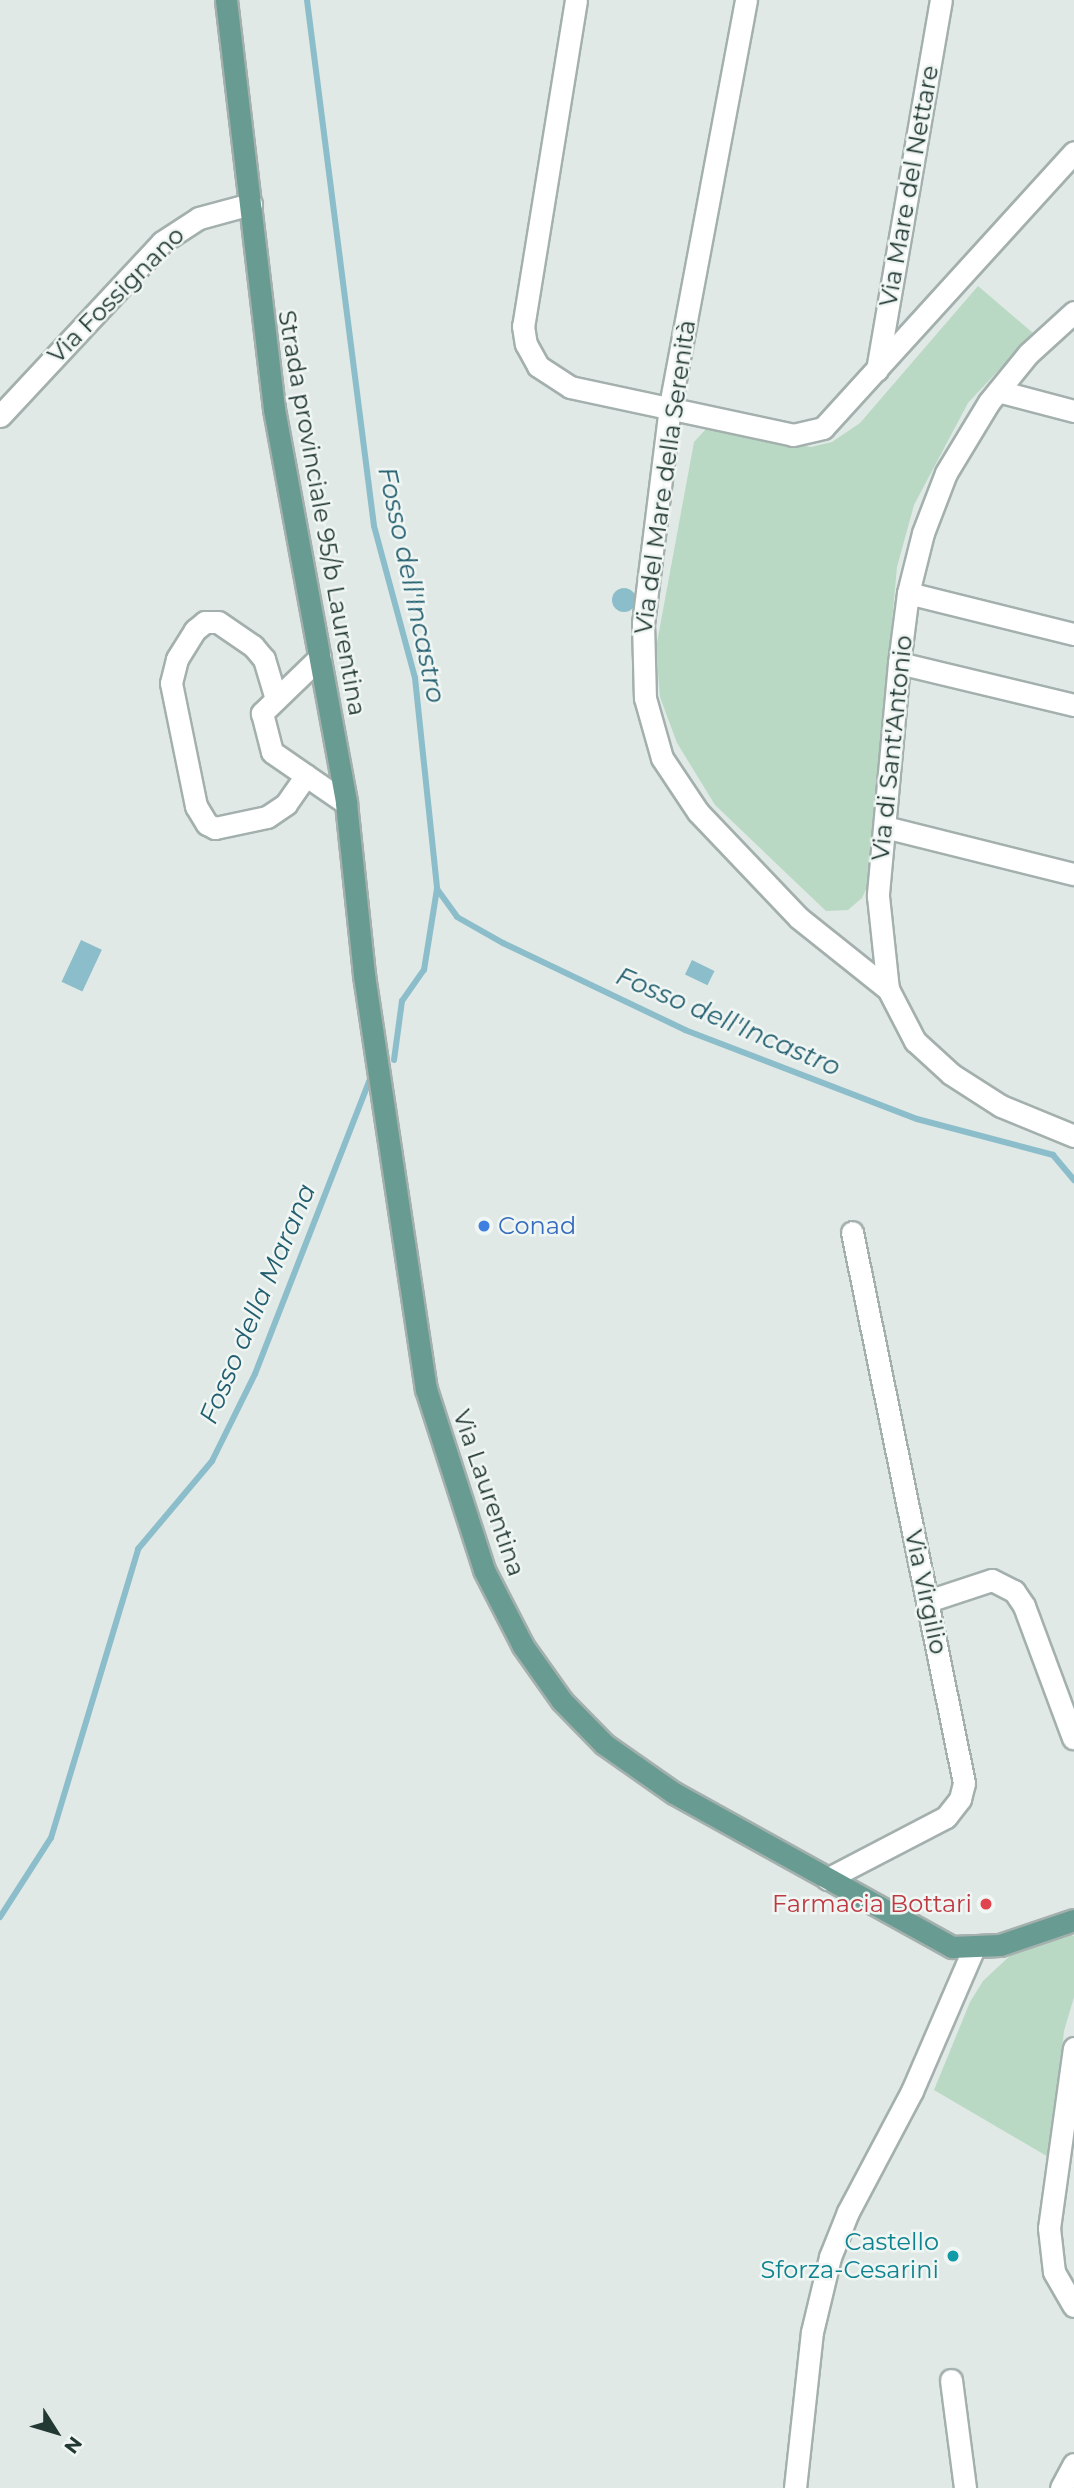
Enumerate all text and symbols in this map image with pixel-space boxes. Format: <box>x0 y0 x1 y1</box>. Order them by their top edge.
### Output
street label: Via Mare del Nettare <box>874 63 944 309</box>
street label: Via Fossignano <box>42 221 190 369</box>
street label: Strada provinciale 95/b Laurentina <box>272 308 372 718</box>
street label: Via del Mare della Serenità <box>629 318 701 636</box>
water label: Fosso dell'Incastro <box>371 464 451 706</box>
street label: Via di Sant'Antonio <box>866 634 918 862</box>
water label: Fosso dell'Incastro <box>611 961 845 1083</box>
water label: Fosso della Marana <box>193 1179 323 1429</box>
place label: Conad <box>498 1212 576 1240</box>
marker: Conad <box>476 1218 492 1234</box>
street label: Via Laurentina <box>447 1406 531 1580</box>
street label: Via Virgilio <box>899 1527 953 1657</box>
place label: Farmacia Bottari <box>772 1890 972 1918</box>
marker: Farmacia Bottari <box>978 1896 994 1912</box>
place label: Castello Sforza-Cesarini <box>760 2228 939 2284</box>
marker: Castello Sforza-Cesarini <box>945 2248 961 2264</box>
north arrow <box>21 2397 91 2467</box>
text: N <box>59 2432 87 2458</box>

